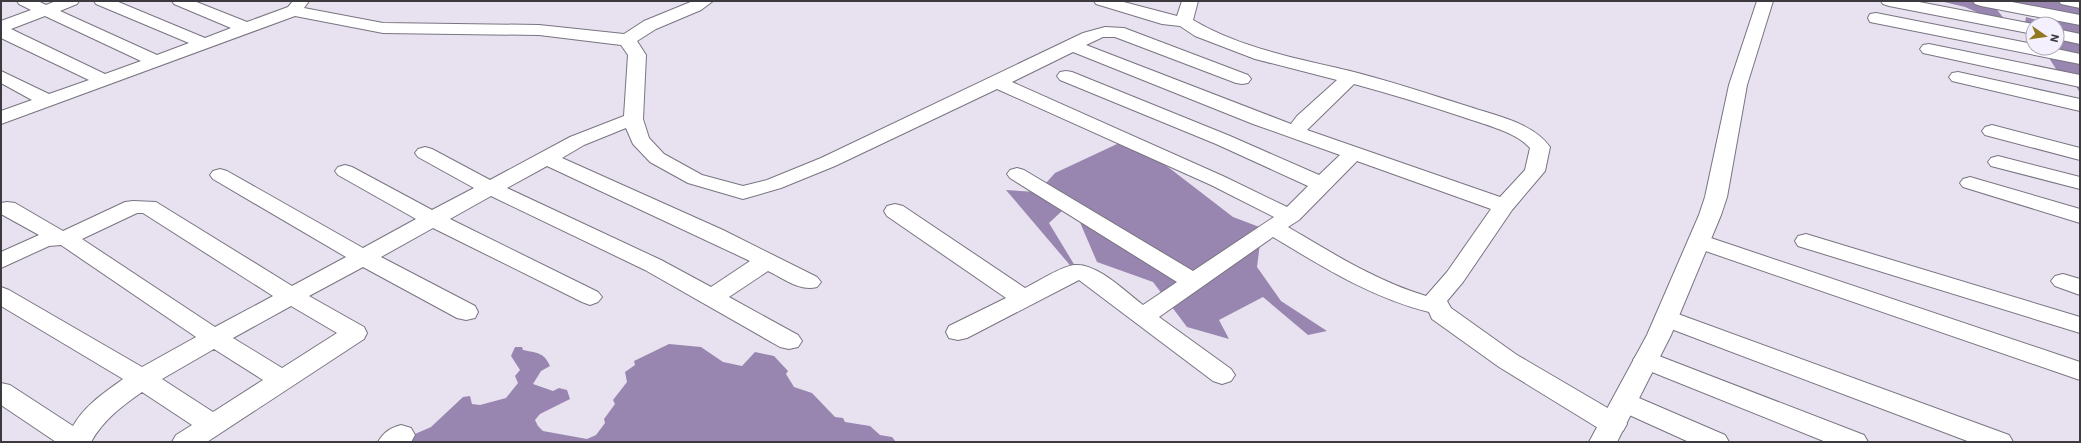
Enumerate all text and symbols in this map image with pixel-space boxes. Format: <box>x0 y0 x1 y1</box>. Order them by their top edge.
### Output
north arrow <box>2025 16 2065 56</box>
text: N <box>2047 33 2062 44</box>

